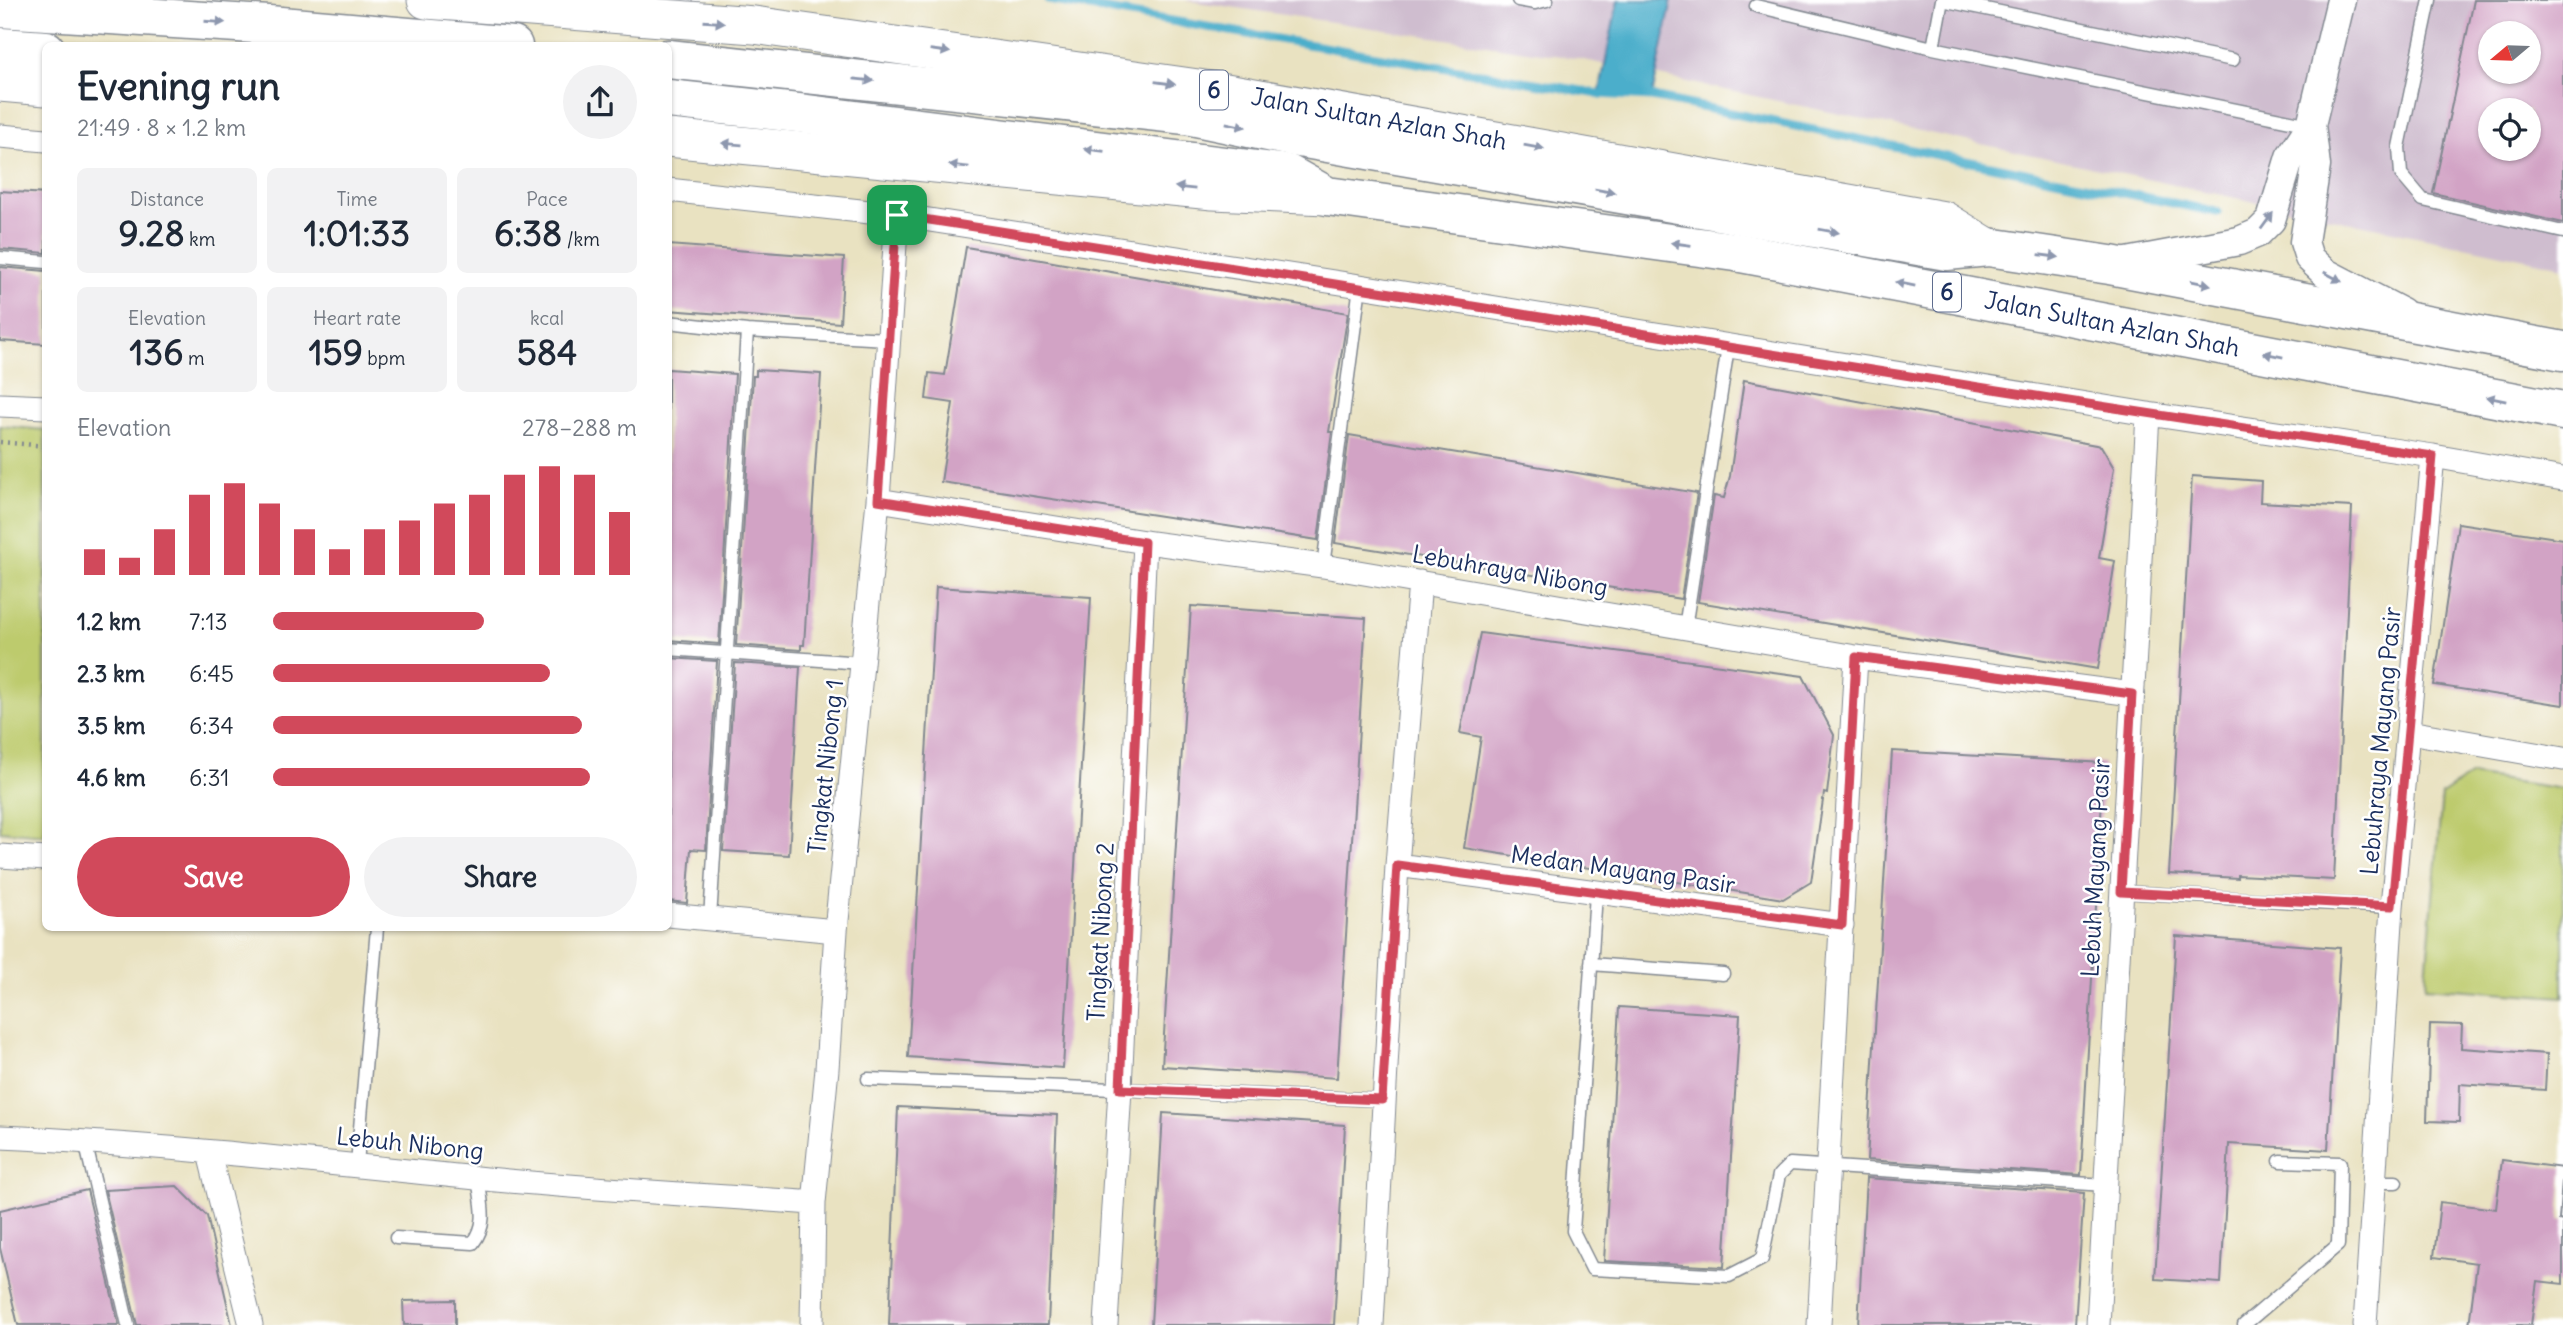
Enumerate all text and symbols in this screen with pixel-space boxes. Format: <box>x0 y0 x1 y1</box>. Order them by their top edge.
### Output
one-way arrow <box>204 17 226 28</box>
one-way arrow <box>703 17 725 28</box>
north arrow <box>2478 21 2541 84</box>
map controls <box>2478 21 2541 161</box>
one-way arrow <box>929 46 951 57</box>
text: Evening run <box>77 63 280 110</box>
button: share <box>563 65 637 139</box>
road number: 6 <box>1200 71 1228 110</box>
one-way arrow <box>854 75 876 86</box>
one-way arrow <box>1154 78 1176 89</box>
street label: Jalan Sultan Azlan Shah <box>1249 81 1509 156</box>
button: locate <box>2478 98 2541 161</box>
text: 21:49 · 8 × 1.2 km <box>77 113 246 142</box>
one-way arrow <box>1225 120 1247 131</box>
one-way arrow <box>721 138 743 149</box>
one-way arrow <box>1523 142 1545 153</box>
one-way arrow <box>1083 145 1105 156</box>
one-way arrow <box>948 160 970 171</box>
one-way arrow <box>1174 183 1196 194</box>
pin <box>867 185 927 245</box>
one-way arrow <box>1594 186 1616 197</box>
text: Distance <box>130 187 204 211</box>
text: Time <box>336 187 378 211</box>
text: Pace <box>526 187 568 211</box>
icon: arrive <box>878 196 916 234</box>
text: 9.28 <box>119 211 185 255</box>
text: 1:01:33 <box>304 211 410 255</box>
text: 6:38 <box>494 211 562 255</box>
one-way arrow <box>2260 212 2274 231</box>
one-way arrow <box>1818 225 1840 236</box>
text: km <box>185 227 215 251</box>
text: /km <box>562 227 600 251</box>
one-way arrow <box>1670 239 1692 250</box>
one-way arrow <box>2038 251 2060 262</box>
one-way arrow <box>2324 271 2343 283</box>
road number: 6 <box>1933 272 1961 312</box>
one-way arrow <box>2190 277 2212 288</box>
one-way arrow <box>1894 278 1916 289</box>
street label: Jalan Sultan Azlan Shah <box>1982 284 2242 363</box>
text: Elevation <box>128 306 206 330</box>
text: Heart rate <box>313 306 401 330</box>
text: kcal <box>530 306 564 330</box>
text: 136 <box>129 330 183 374</box>
text: 159 <box>309 330 363 374</box>
text: 584 <box>517 330 577 374</box>
text: m <box>183 346 205 370</box>
text: bpm <box>363 346 405 370</box>
one-way arrow <box>2262 349 2284 360</box>
one-way arrow <box>2485 393 2507 404</box>
text: Elevation <box>77 413 171 442</box>
text: 278–288 m <box>522 413 637 442</box>
street label: Lebuhraya Nibong <box>1410 538 1610 602</box>
street label: Lebuhraya Mayang Pasir <box>2353 605 2407 876</box>
text: 1.2 km <box>77 607 141 636</box>
text: 7:13 <box>189 607 228 636</box>
text: 2.3 km <box>77 659 145 688</box>
text: 6:45 <box>189 659 234 688</box>
street label: Tingkat Nibong 1 <box>801 678 849 856</box>
text: 3.5 km <box>77 711 145 740</box>
text: 6:34 <box>189 711 234 740</box>
street label: Lebuh Mayang Pasir <box>2074 758 2116 978</box>
text: 4.6 km <box>77 763 146 792</box>
text: 6:31 <box>189 763 229 792</box>
button: Save <box>77 837 350 917</box>
button: Share <box>364 837 637 917</box>
street label: Medan Mayang Pasir <box>1509 838 1738 900</box>
street label: Tingkat Nibong 2 <box>1080 842 1120 1022</box>
street label: Lebuh Nibong <box>335 1120 485 1166</box>

